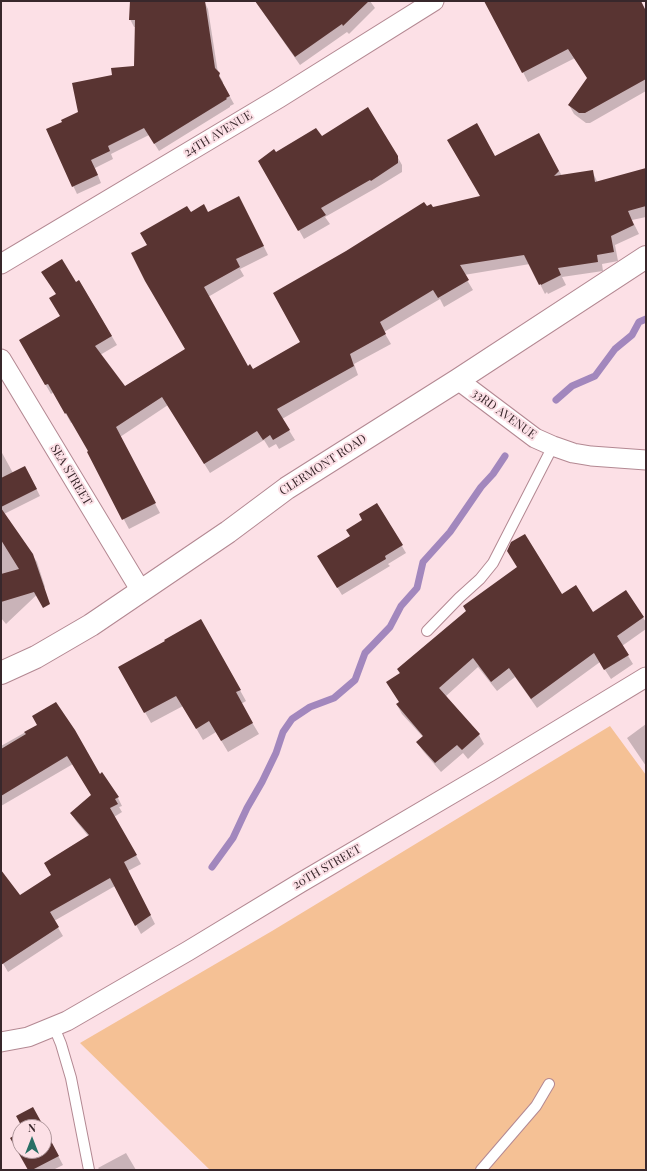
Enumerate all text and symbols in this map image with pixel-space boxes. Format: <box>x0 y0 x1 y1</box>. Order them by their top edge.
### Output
street label: 24TH AVENUE <box>181 108 255 160</box>
street label: 33RD AVENUE <box>469 386 539 442</box>
street label: CLERMONT ROAD <box>277 431 369 499</box>
street label: SEA STREET <box>47 442 95 508</box>
street label: 20TH STREET <box>290 842 364 892</box>
north arrow <box>12 1119 52 1159</box>
text: N <box>28 1120 36 1135</box>

